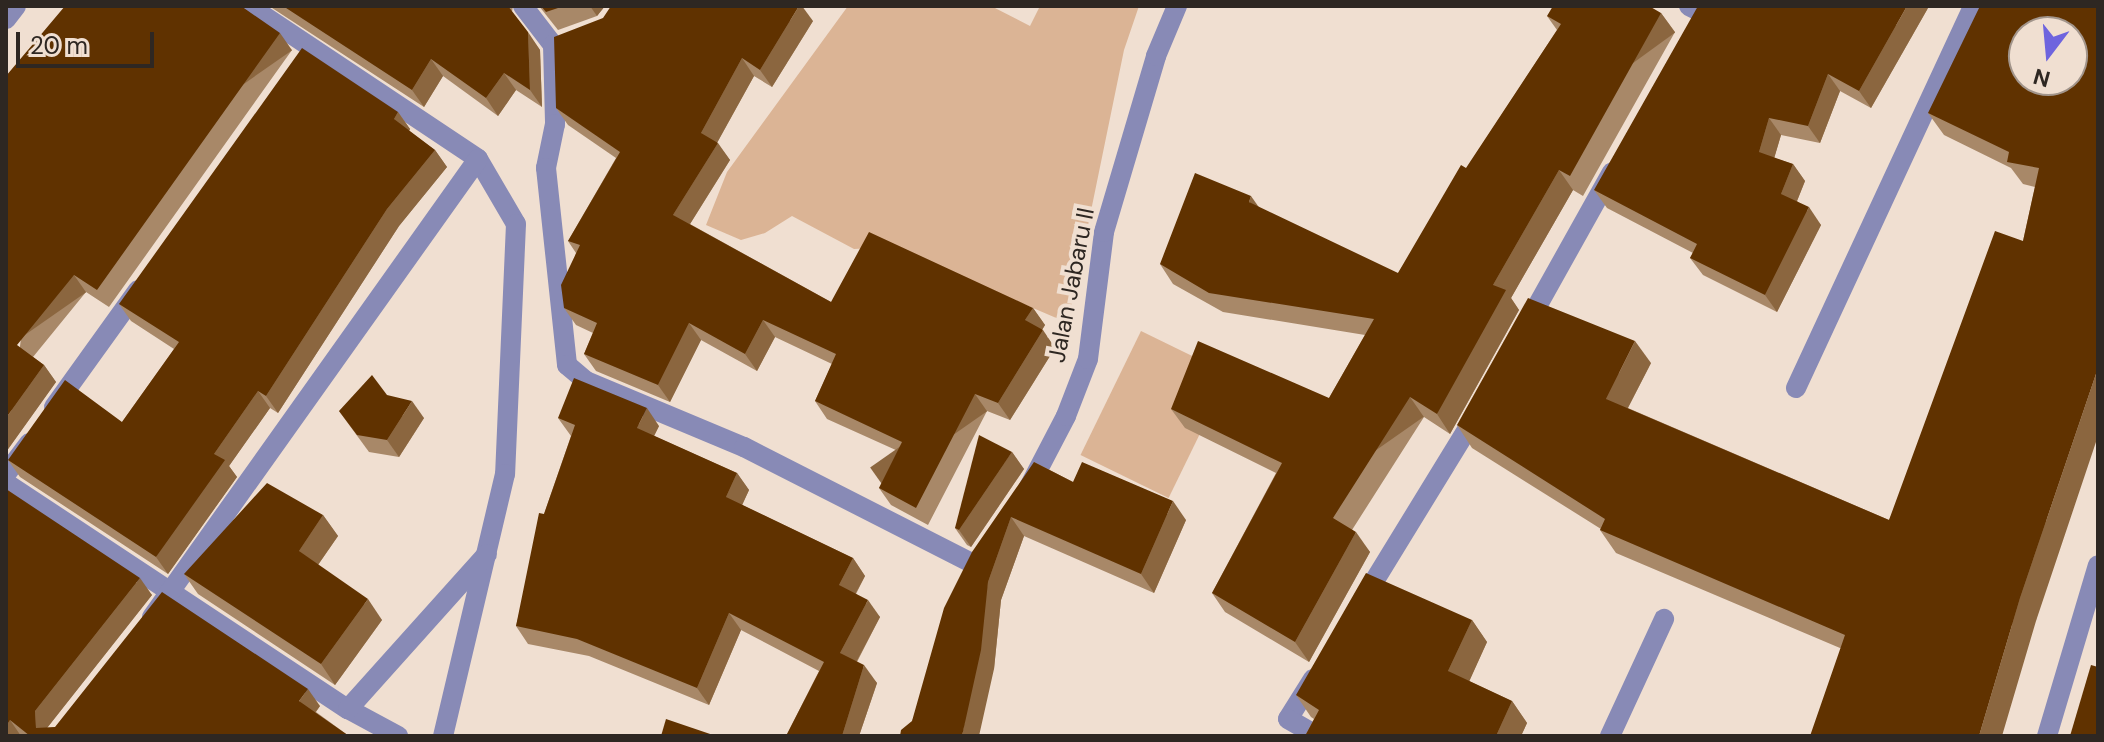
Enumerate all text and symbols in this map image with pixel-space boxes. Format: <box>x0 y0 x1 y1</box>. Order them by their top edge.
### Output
scale bar <box>20 16 158 66</box>
north arrow <box>2008 16 2088 96</box>
text: 20 m <box>30 30 88 61</box>
text: N <box>2030 61 2054 94</box>
street label: Jalan Jabaru II <box>1042 205 1100 365</box>

